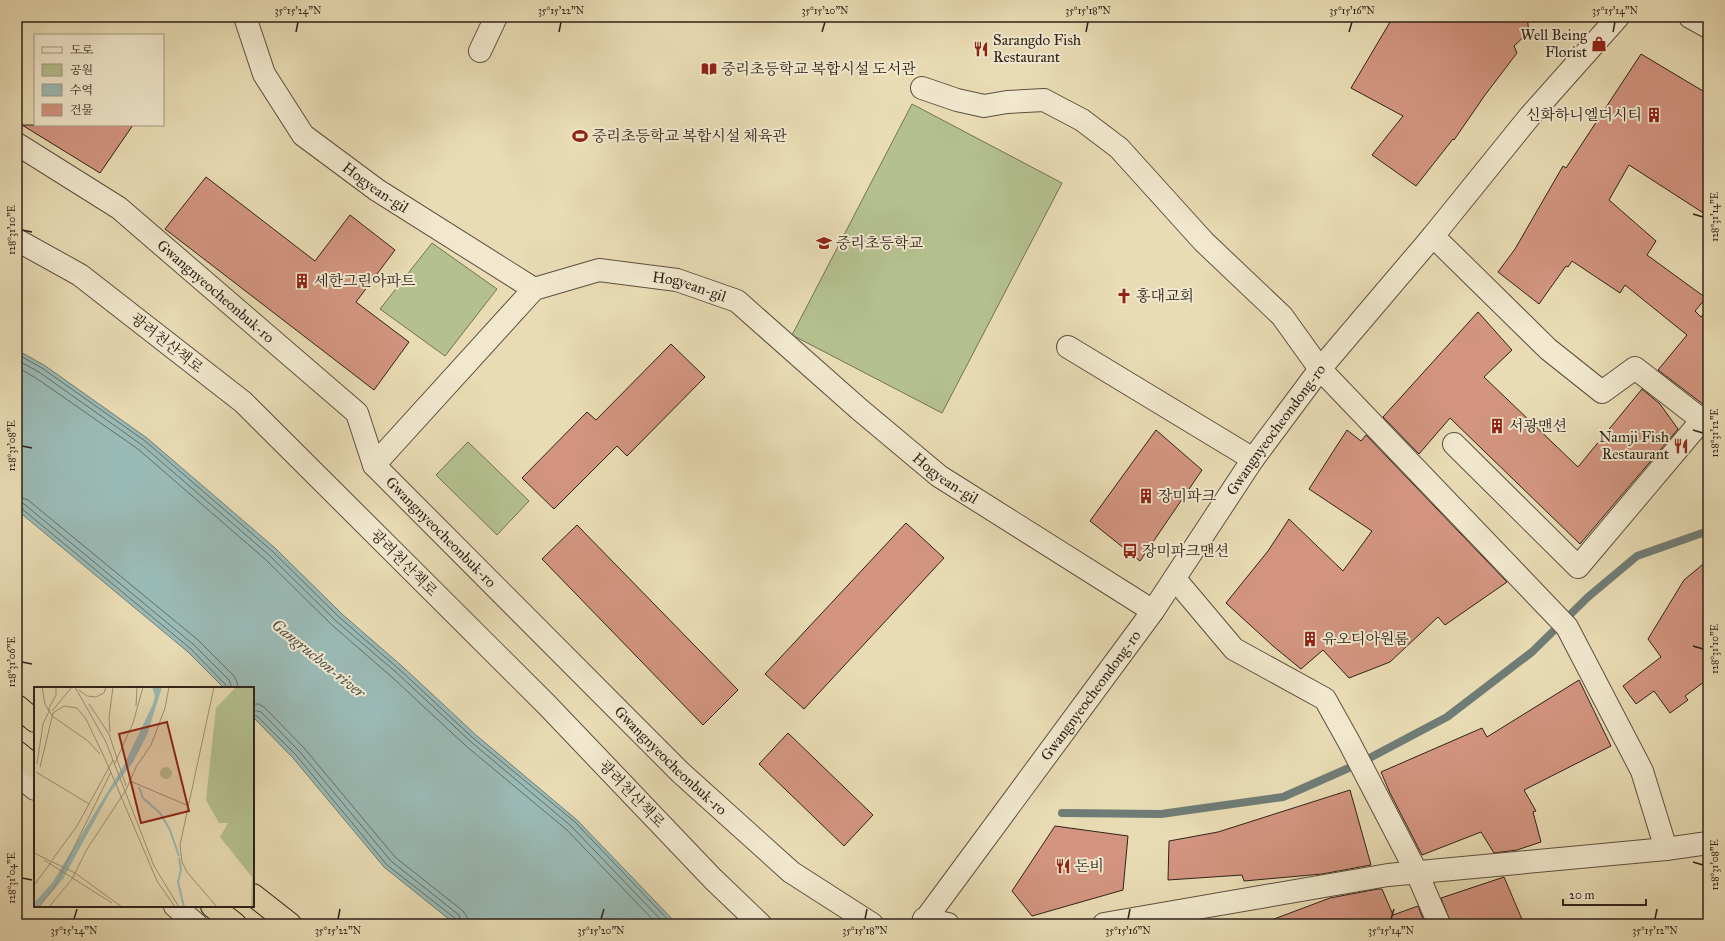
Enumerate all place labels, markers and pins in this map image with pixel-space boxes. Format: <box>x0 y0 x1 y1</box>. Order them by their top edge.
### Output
place label: Well Being Florist <box>1520 26 1588 61</box>
place label: Sarangdo Fish Restaurant <box>993 31 1082 66</box>
shop icon: Well Being Florist <box>1590 35 1608 53</box>
restaurant icon: Sarangdo Fish Restaurant <box>972 40 990 58</box>
library icon: 중리초등학교 복합시설 도서관 <box>700 60 718 78</box>
place label: 중리초등학교 복합시설 도서관 <box>721 60 916 78</box>
place label: 신화하니엘더시티 <box>1526 106 1642 124</box>
building icon: 신화하니엘더시티 <box>1645 106 1663 124</box>
sports icon: 중리초등학교 복합시설 체육관 <box>571 127 589 145</box>
place label: 중리초등학교 복합시설 체육관 <box>592 127 787 145</box>
school or university icon: 중리초등학교 <box>815 234 833 252</box>
place label: 중리초등학교 <box>836 234 923 252</box>
building icon: 세한그린아파트 <box>293 272 311 290</box>
place label: 세한그린아파트 <box>314 272 416 290</box>
church icon: 홍대교회 <box>1115 287 1133 305</box>
place label: 홍대교회 <box>1136 287 1194 305</box>
building icon: 서광맨션 <box>1488 417 1506 435</box>
place label: 서광맨션 <box>1509 417 1567 435</box>
place label: Namji Fish Restaurant <box>1599 428 1670 463</box>
restaurant icon: Namji Fish Restaurant <box>1672 437 1690 455</box>
building icon: 장미파크 <box>1137 487 1155 505</box>
place label: 장미파크 <box>1158 487 1216 505</box>
bus stop icon: 장미파크맨션 <box>1121 542 1139 560</box>
place label: 장미파크맨션 <box>1142 542 1229 560</box>
building icon: 유오디아원룸 <box>1301 630 1319 648</box>
place label: 유오디아원룸 <box>1322 630 1409 648</box>
restaurant icon: 돈비 <box>1054 857 1072 875</box>
place label: 돈비 <box>1075 857 1104 875</box>

